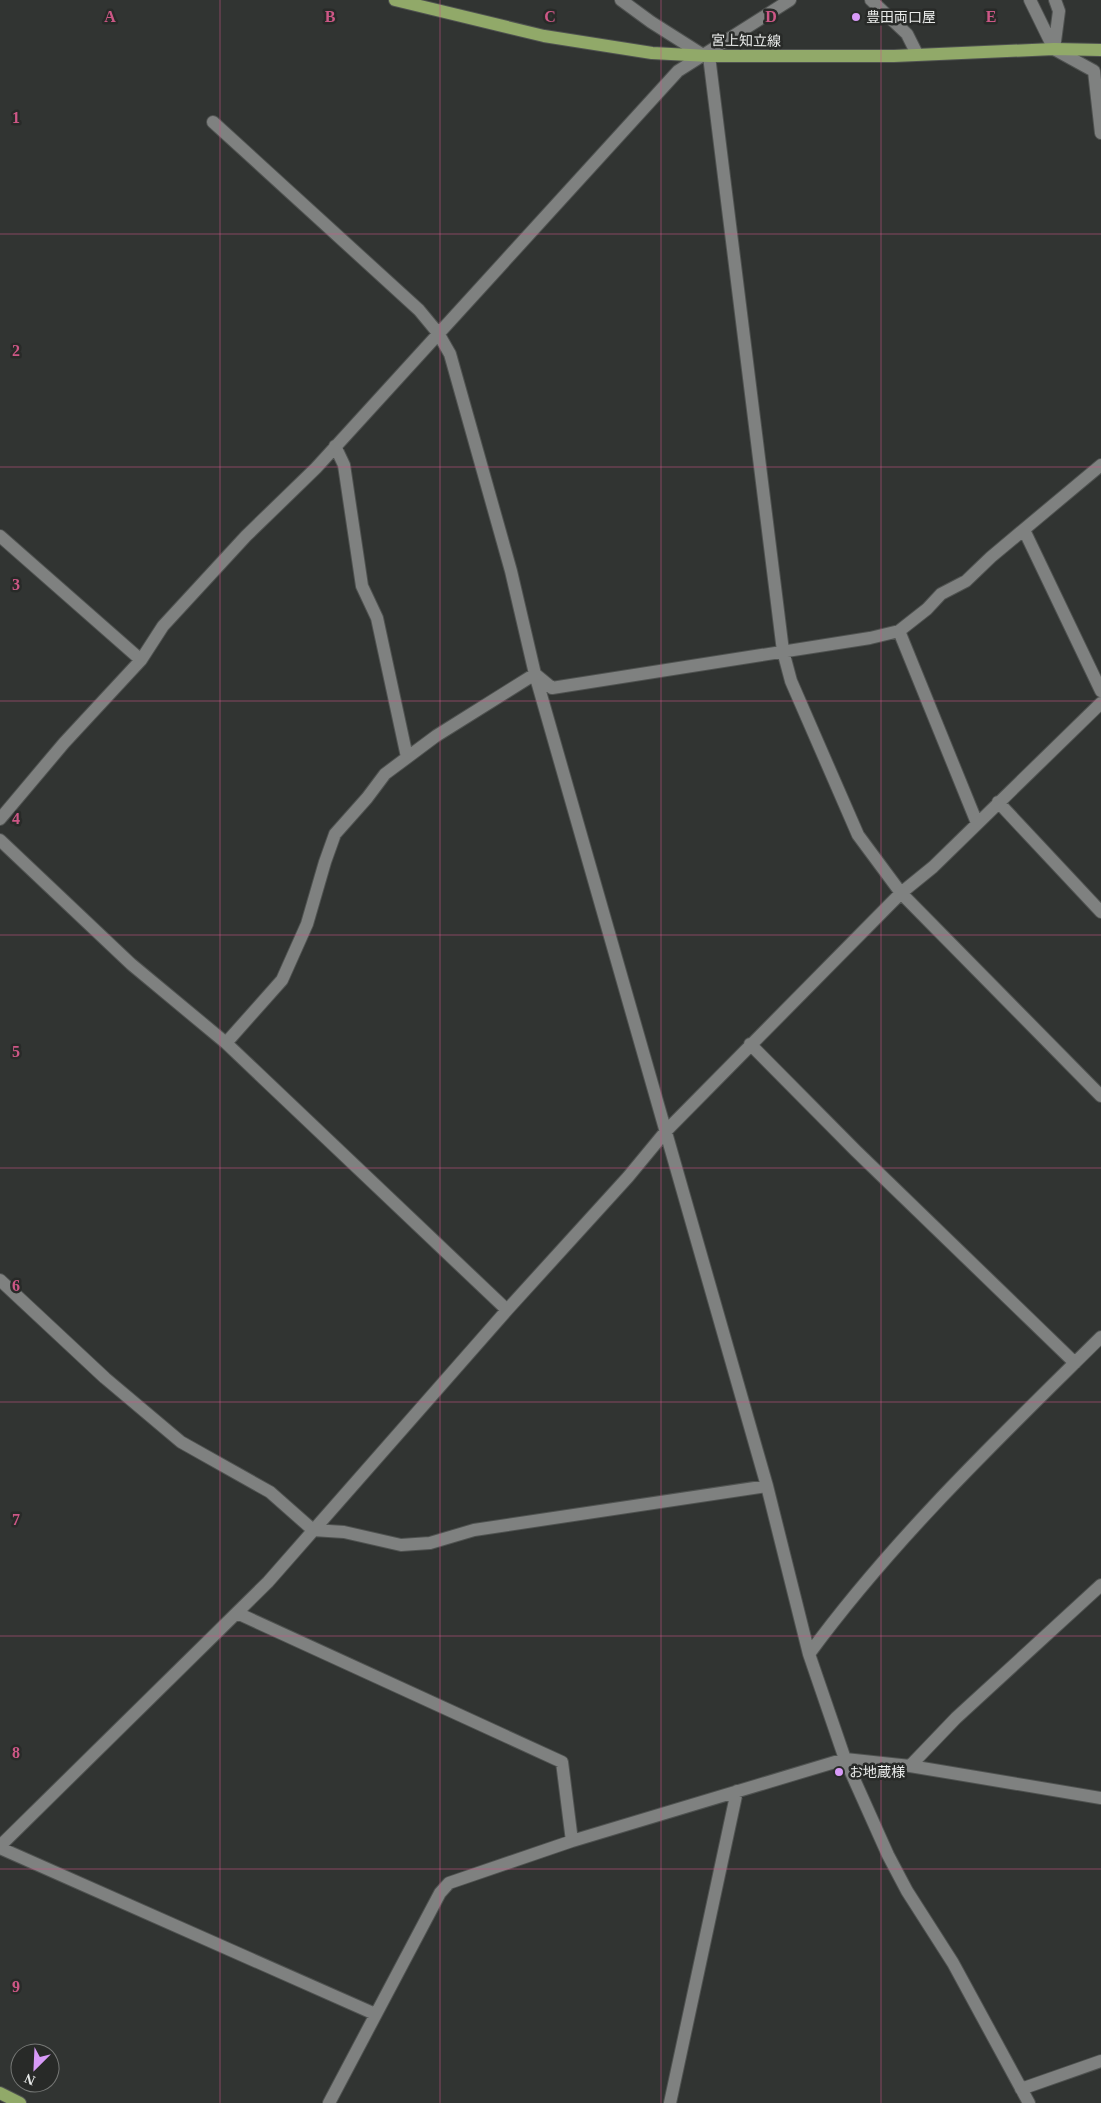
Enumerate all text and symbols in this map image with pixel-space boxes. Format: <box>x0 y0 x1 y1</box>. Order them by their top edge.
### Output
text: A <box>104 8 116 25</box>
text: B <box>325 8 336 25</box>
text: C <box>544 8 556 25</box>
text: D <box>765 8 777 25</box>
text: E <box>986 8 996 25</box>
place label: 豊田両口屋 <box>866 10 936 25</box>
marker: 豊田両口屋 <box>850 11 862 23</box>
street label: 宮上知立線 <box>711 33 781 49</box>
text: 1 <box>12 109 20 126</box>
text: 2 <box>12 342 20 359</box>
text: 3 <box>12 576 20 593</box>
text: 4 <box>12 810 20 827</box>
text: 5 <box>12 1043 20 1060</box>
text: 6 <box>12 1277 20 1294</box>
text: 7 <box>12 1511 20 1528</box>
text: 8 <box>12 1744 20 1761</box>
place label: お地蔵様 <box>849 1765 905 1780</box>
marker: お地蔵様 <box>833 1766 845 1778</box>
text: 9 <box>12 1978 20 1995</box>
north arrow <box>10 2043 60 2093</box>
text: N <box>22 2071 38 2088</box>

